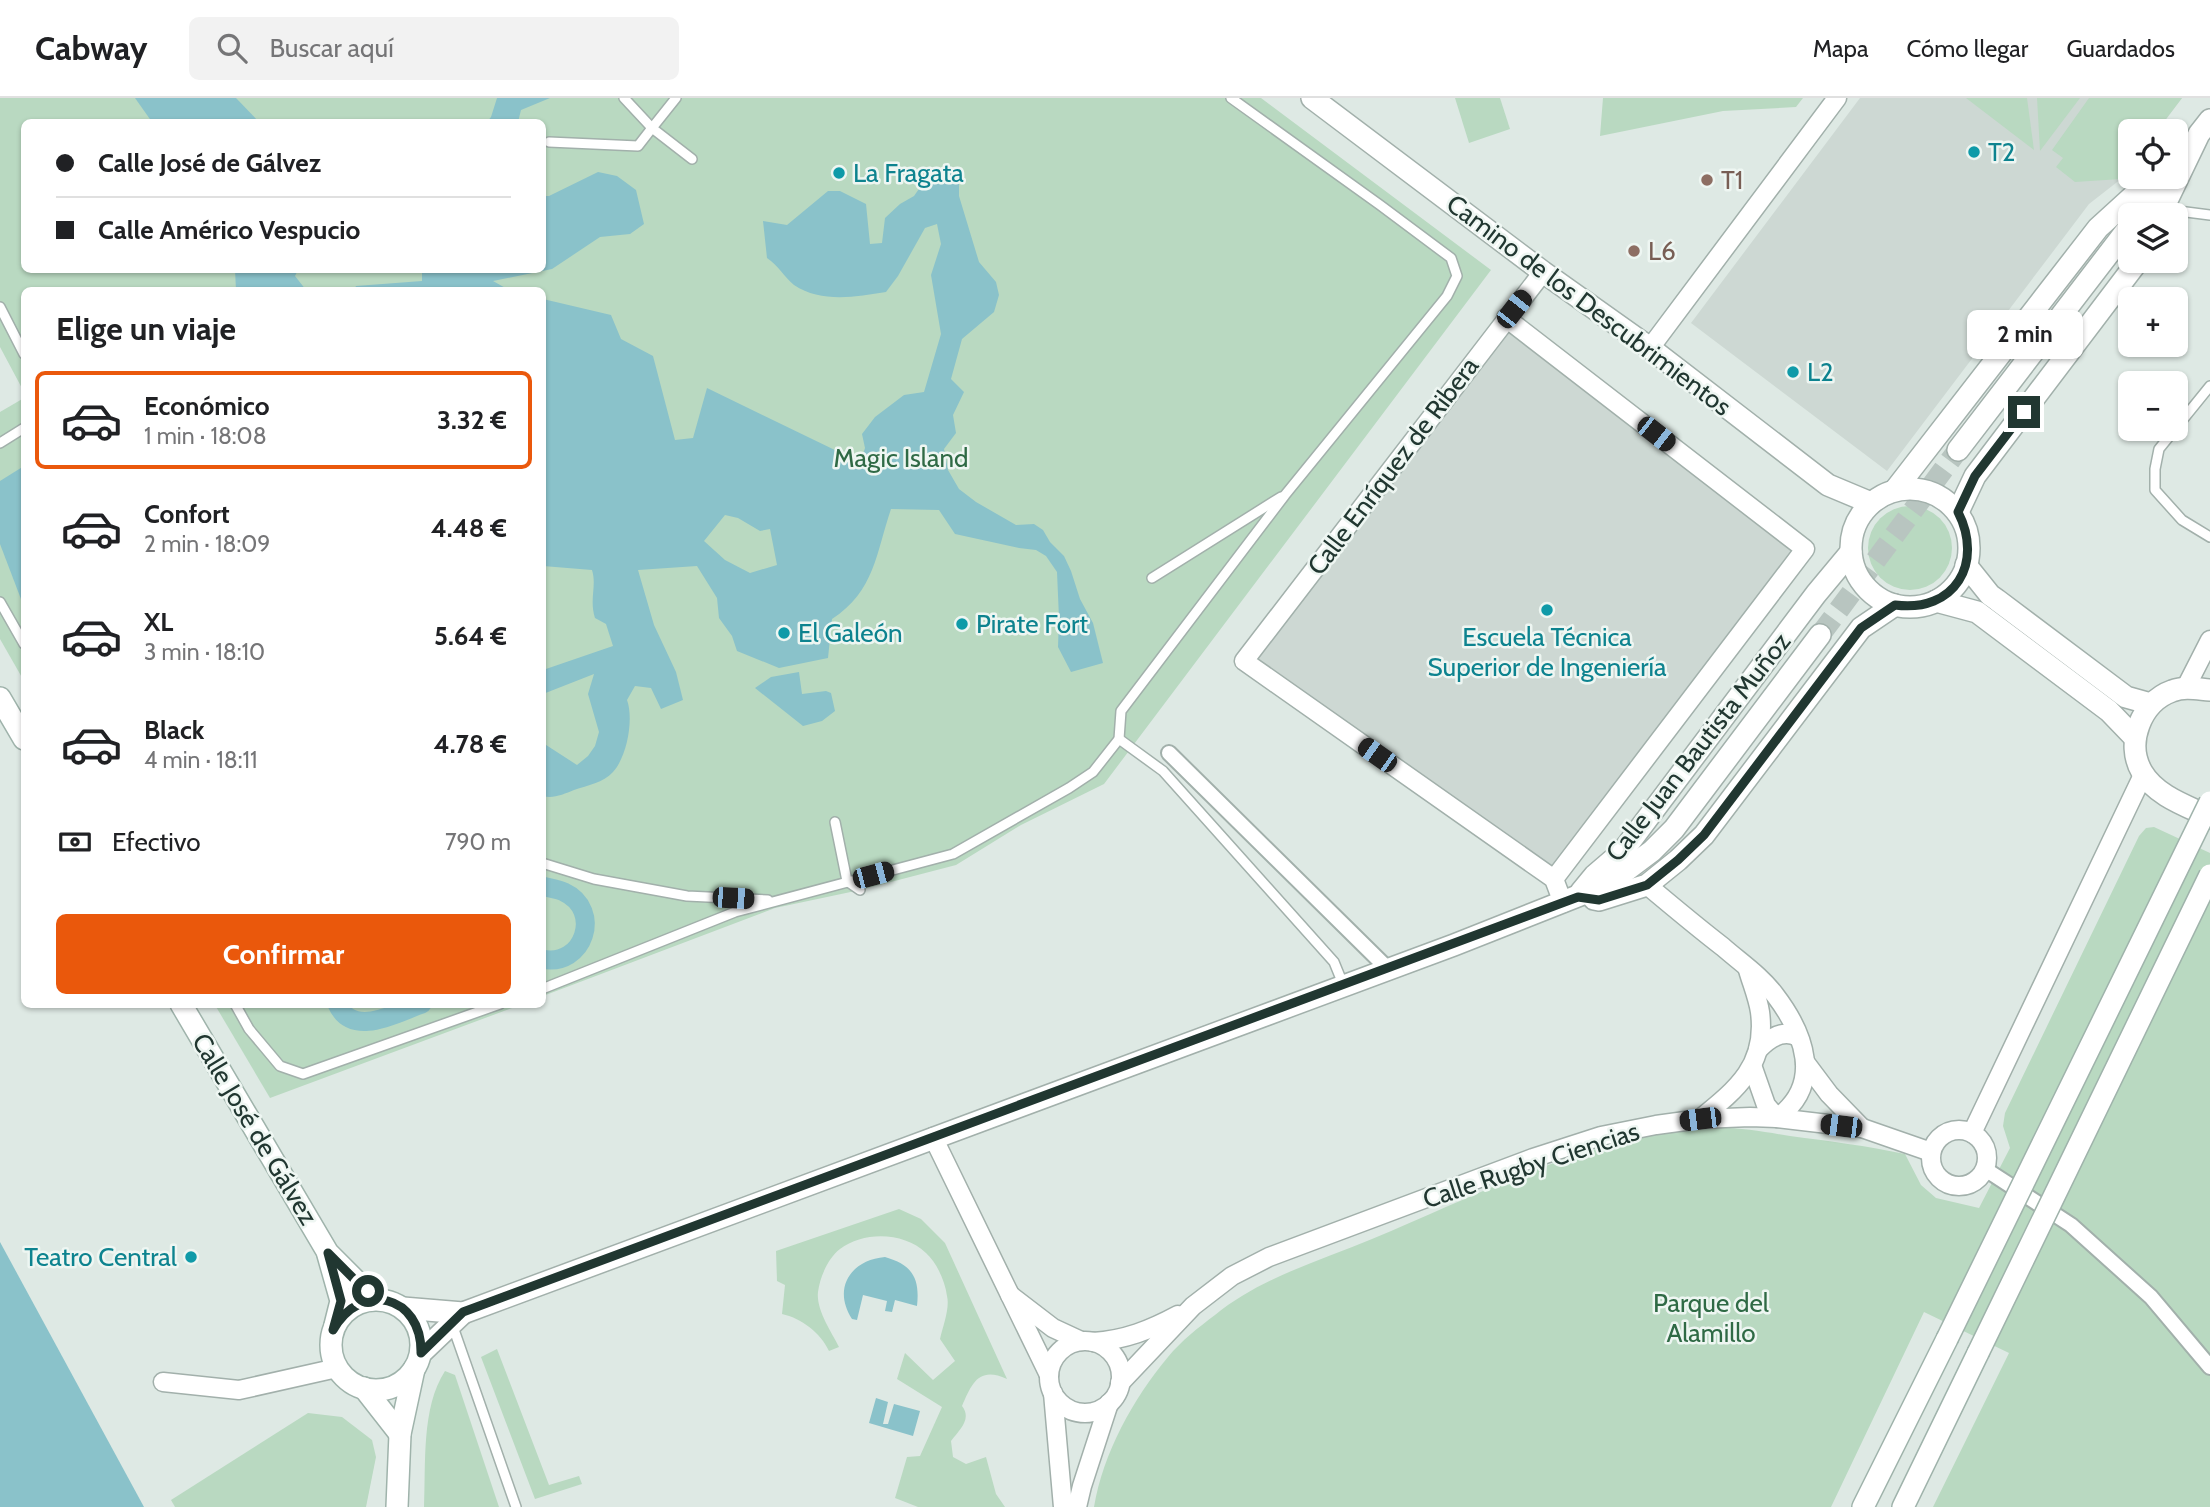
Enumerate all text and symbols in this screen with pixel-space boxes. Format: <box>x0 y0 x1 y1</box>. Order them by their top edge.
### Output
search box <box>189 17 679 80</box>
text: Cabway <box>35 28 147 68</box>
icon: search <box>213 29 251 67</box>
text: Buscar aquí <box>269 32 394 64</box>
text: Mapa <box>1813 34 1869 63</box>
text: Cómo llegar <box>1907 34 2028 63</box>
text: Guardados <box>2066 34 2175 63</box>
map controls <box>2118 119 2188 441</box>
button: locate <box>2118 119 2188 189</box>
place label: T2 <box>1988 136 2015 168</box>
marker: T2 <box>1966 144 1982 160</box>
text: Calle José de Gálvez <box>98 147 321 179</box>
place label: La Fragata <box>853 157 964 189</box>
place label: T1 <box>1721 164 1743 196</box>
marker: La Fragata <box>831 165 847 181</box>
marker: T1 <box>1699 172 1715 188</box>
street label: Camino de los Descubrimientos <box>1440 187 1738 423</box>
button: layers <box>2118 203 2188 273</box>
text: Calle Américo Vespucio <box>98 214 360 246</box>
place label: L6 <box>1648 235 1676 267</box>
marker: L6 <box>1626 243 1642 259</box>
car <box>1493 286 1536 332</box>
button: + <box>2118 287 2188 357</box>
text: Elige un viaje <box>56 309 236 348</box>
callout: 2 min <box>1966 310 2082 360</box>
text: 2 min <box>1997 320 2053 348</box>
street label: Calle Enríquez de Ribera <box>1301 350 1486 581</box>
place label: L2 <box>1807 356 1834 388</box>
marker: L2 <box>1785 364 1801 380</box>
button: − <box>2118 371 2188 441</box>
icon: car <box>60 389 123 452</box>
text: Económico <box>144 390 270 422</box>
route end <box>2008 396 2040 428</box>
text: 3.32 € <box>437 404 507 436</box>
car <box>1633 413 1680 455</box>
text: 1 min · 18:08 <box>144 422 267 450</box>
park label: Magic Island <box>834 442 968 474</box>
icon: car <box>60 497 123 560</box>
text: Confort <box>144 498 230 530</box>
text: 4.48 € <box>431 512 507 544</box>
text: 2 min · 18:09 <box>144 530 270 558</box>
marker: Escuela Técnica Superior de Ingeniería <box>1539 602 1555 618</box>
icon: car <box>60 605 123 668</box>
text: XL <box>144 606 173 638</box>
place label: Pirate Fort <box>976 608 1088 640</box>
marker: Pirate Fort <box>954 616 970 632</box>
place label: El Galeón <box>798 617 903 649</box>
text: 5.64 € <box>434 620 507 652</box>
place label: Escuela Técnica Superior de Ingeniería <box>1428 621 1667 683</box>
marker: El Galeón <box>776 625 792 641</box>
street label: Calle Juan Bautista Muñoz <box>1599 626 1797 868</box>
text: 3 min · 18:10 <box>144 638 265 666</box>
icon: car <box>60 713 123 776</box>
text: Black <box>144 714 204 746</box>
text: 4.78 € <box>434 728 507 760</box>
car <box>1354 734 1401 776</box>
text: 4 min · 18:11 <box>144 746 257 774</box>
icon: cash <box>56 823 94 861</box>
text: Efectivo <box>112 826 201 858</box>
text: 790 m <box>445 828 511 856</box>
car <box>850 859 897 891</box>
car <box>712 886 755 910</box>
button: Confirmar <box>56 914 511 994</box>
street label: Calle José de Gálvez <box>185 1027 325 1231</box>
car <box>1678 1106 1723 1132</box>
car <box>1819 1113 1864 1139</box>
street label: Calle Rugby Ciencias <box>1419 1115 1643 1215</box>
place label: Teatro Central <box>24 1241 177 1273</box>
marker: Teatro Central <box>183 1249 199 1265</box>
route start <box>352 1275 384 1307</box>
park label: Parque del Alamillo <box>1653 1287 1769 1349</box>

